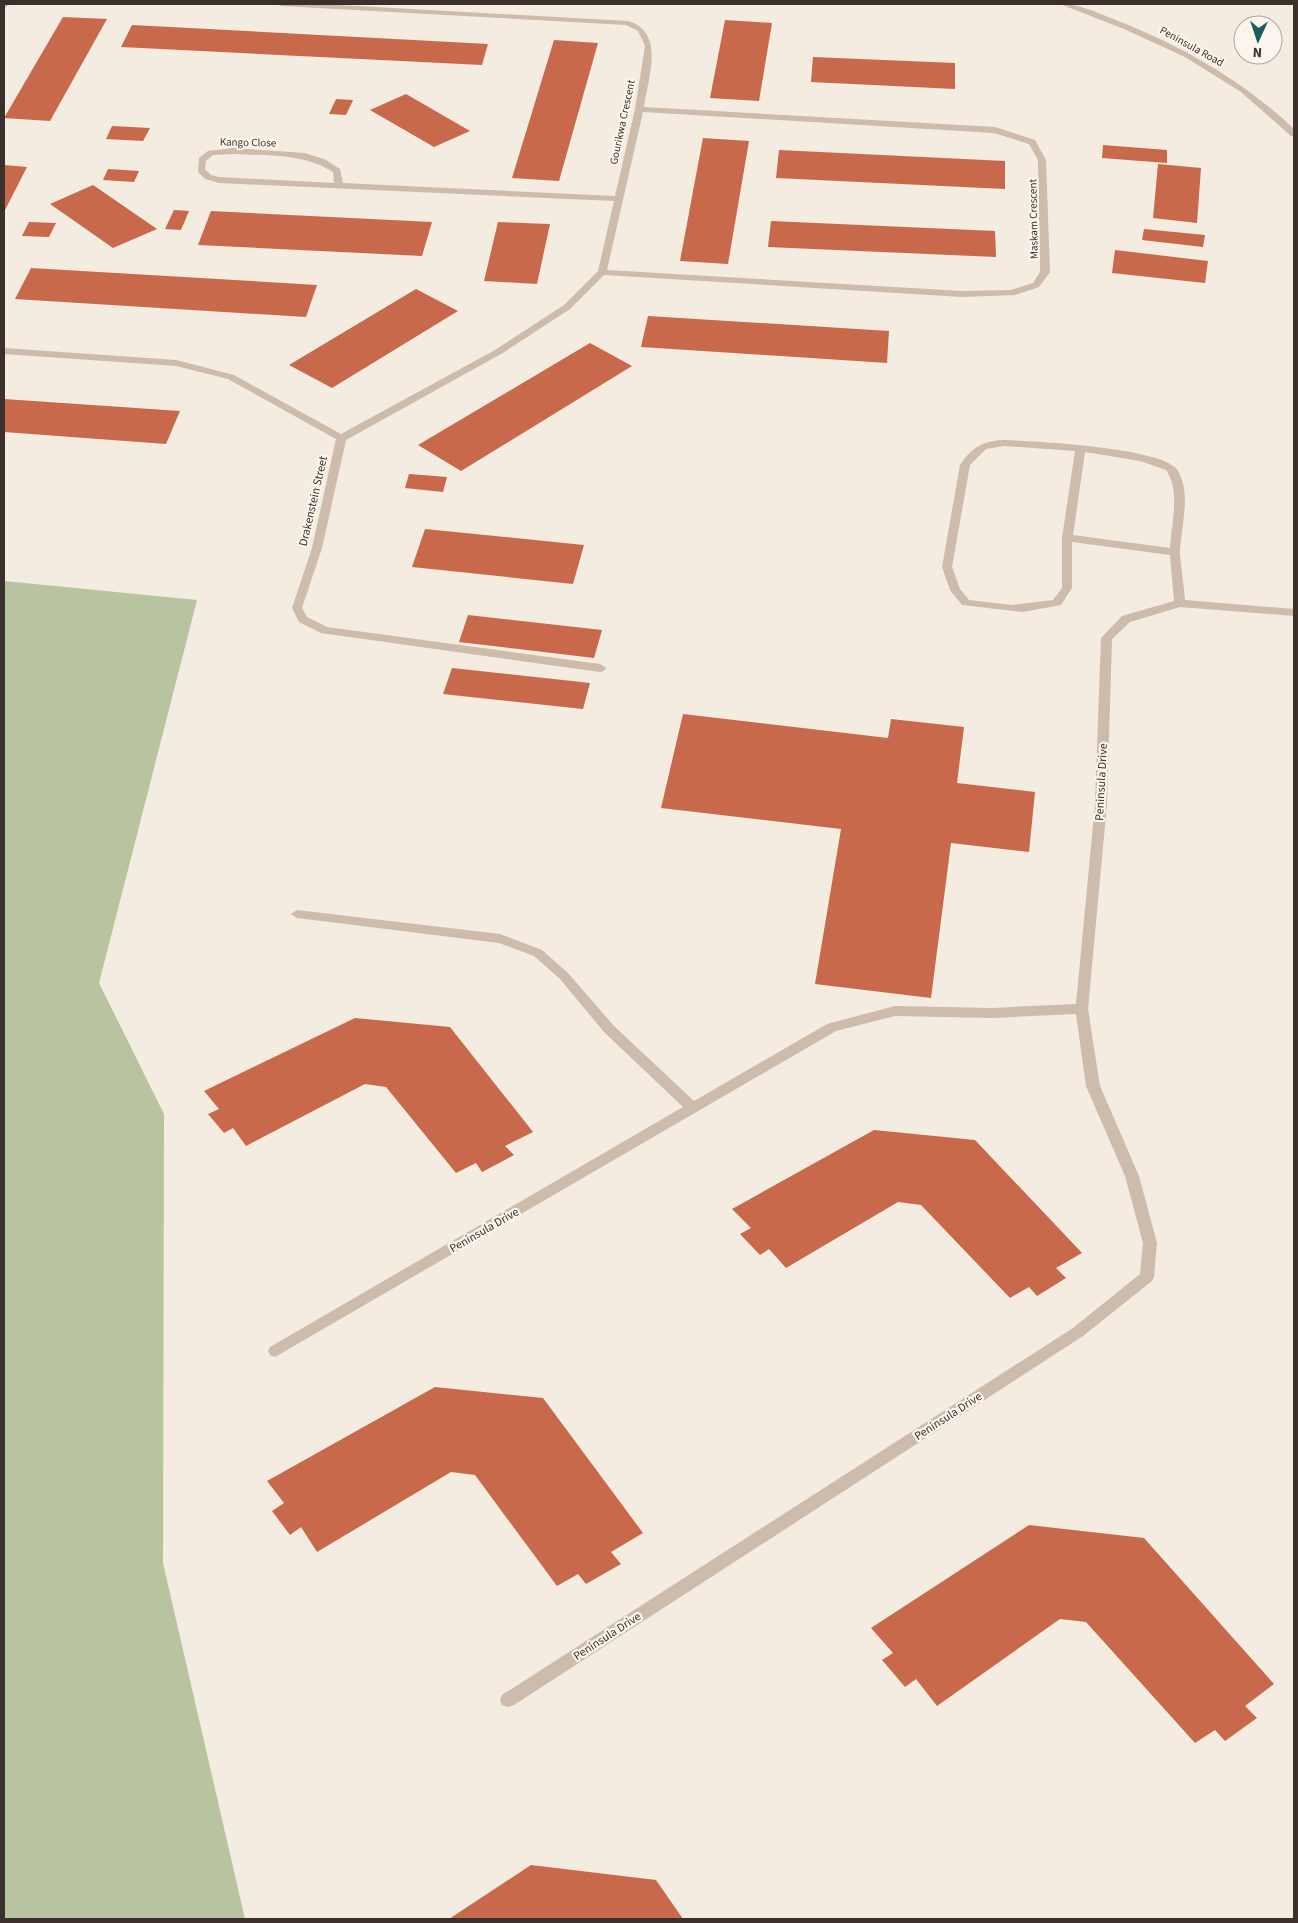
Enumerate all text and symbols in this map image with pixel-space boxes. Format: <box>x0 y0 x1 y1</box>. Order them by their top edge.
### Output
north arrow <box>1233 15 1283 65</box>
street label: Peninsula Road <box>1157 23 1226 70</box>
text: N <box>1252 42 1263 62</box>
street label: Gourikwa Crescent <box>606 78 639 166</box>
street label: Kango Close <box>220 135 277 151</box>
street label: Maskam Crescent <box>1025 178 1042 259</box>
street label: Drakenstein Street <box>295 454 332 548</box>
street label: Peninsula Drive <box>1091 743 1112 821</box>
street label: Peninsula Drive <box>446 1204 522 1257</box>
street label: Peninsula Drive <box>911 1388 985 1445</box>
street label: Peninsula Drive <box>570 1608 644 1665</box>

